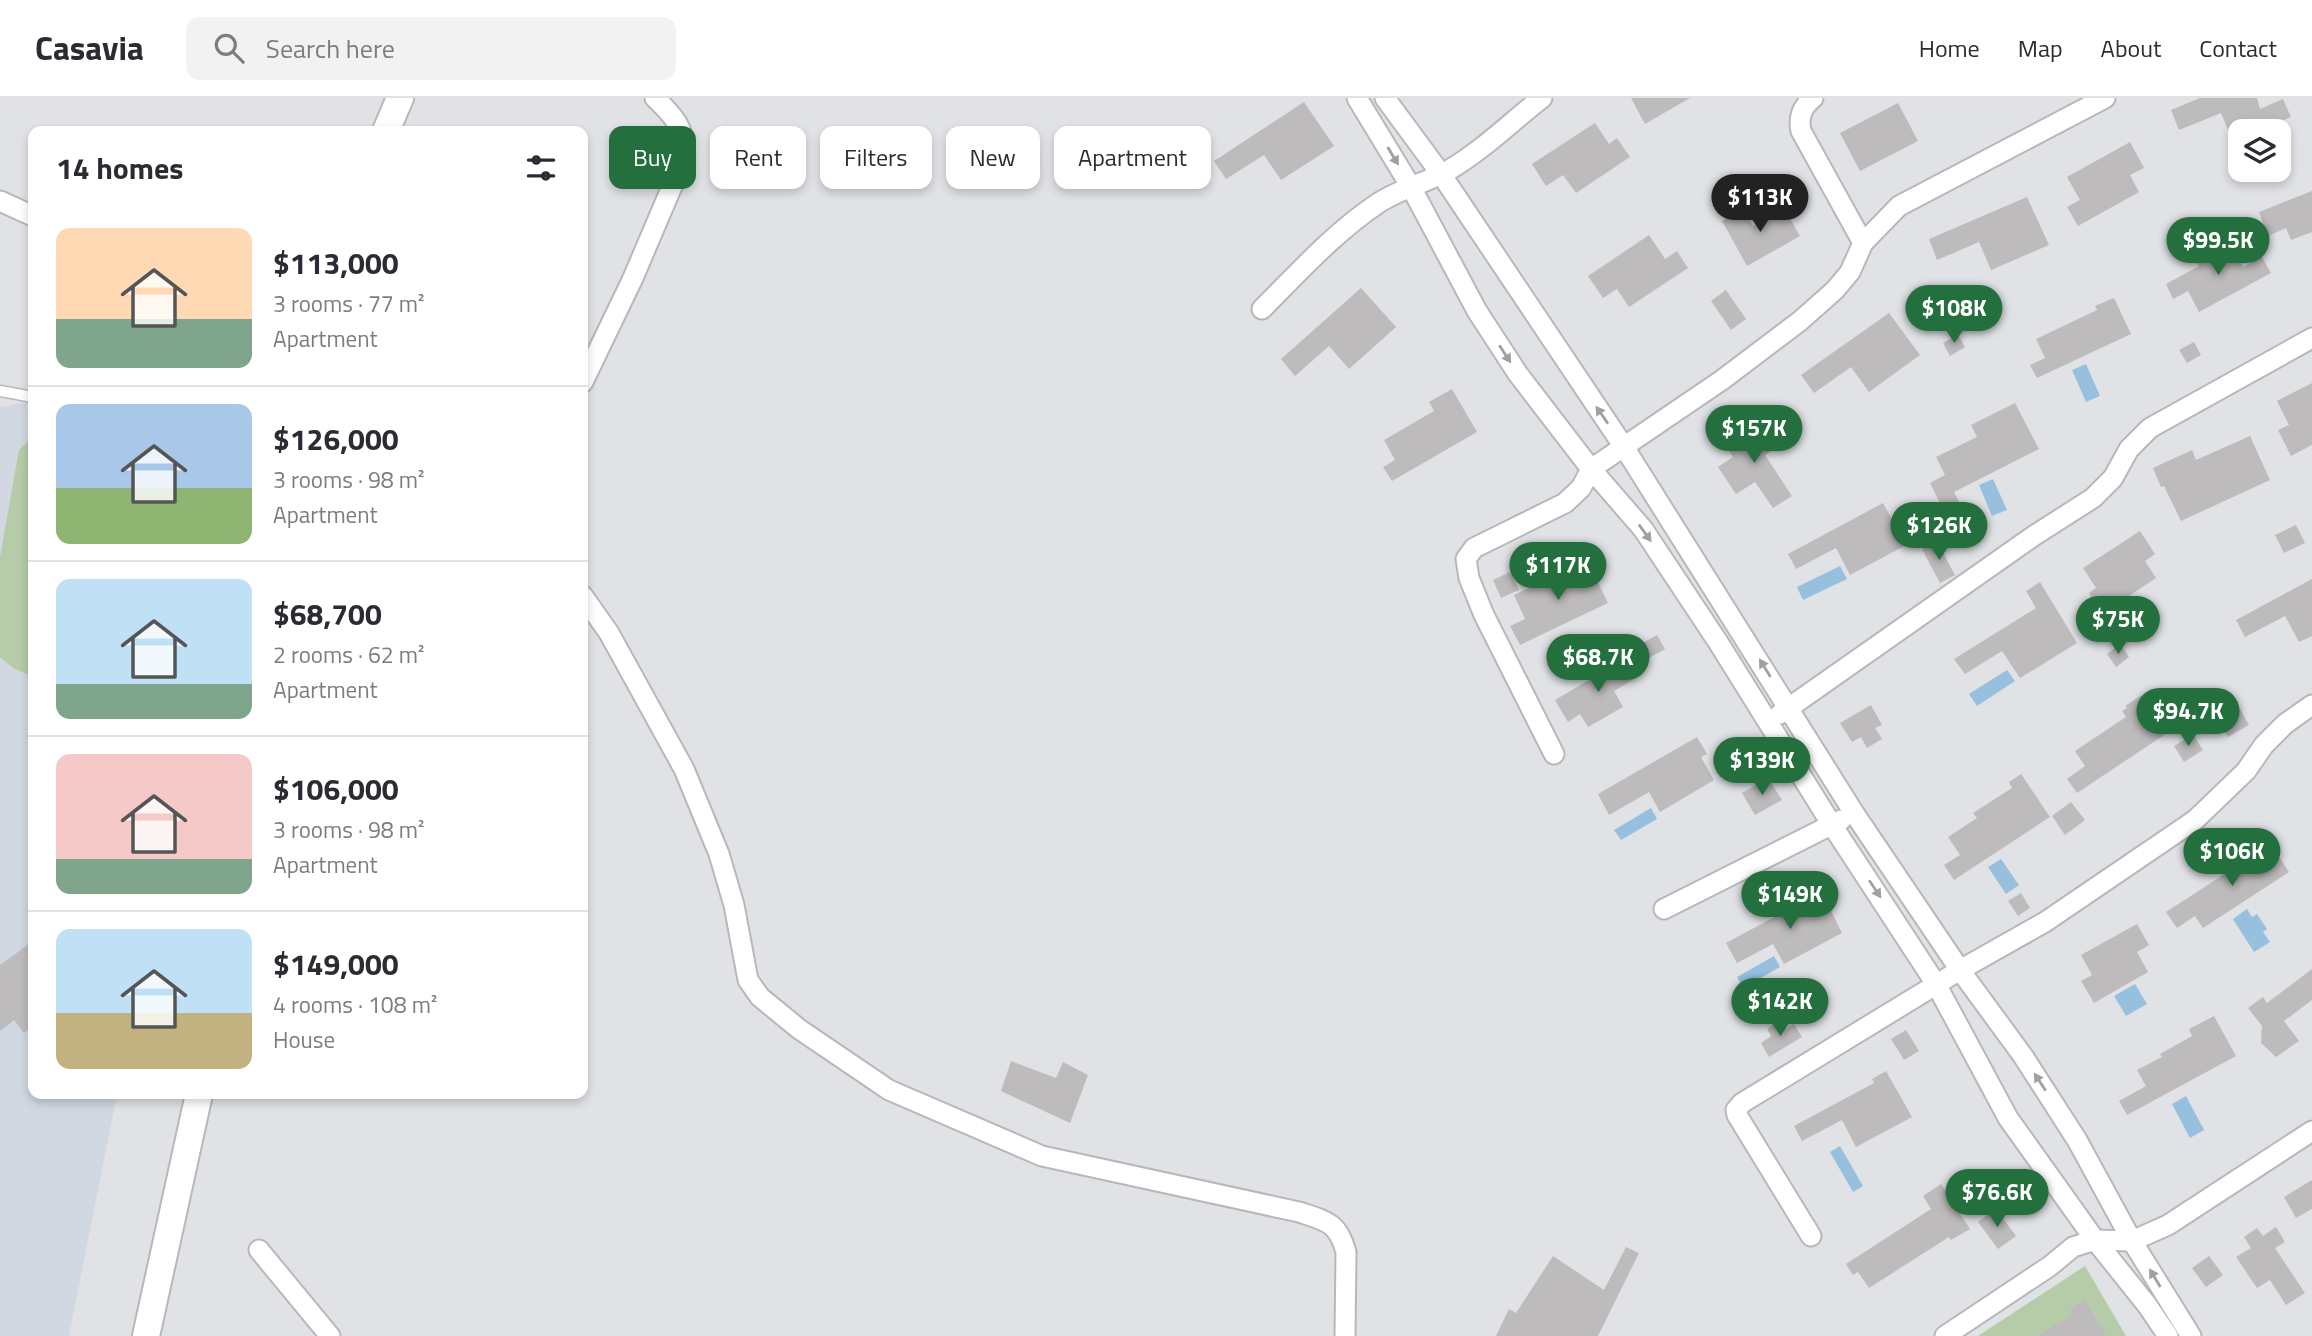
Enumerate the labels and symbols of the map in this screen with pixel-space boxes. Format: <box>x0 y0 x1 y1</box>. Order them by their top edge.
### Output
one-way arrow <box>1386 147 1399 166</box>
pin: $113K <box>1711 174 1809 234</box>
pin: $99.5K <box>2161 218 2275 277</box>
pin: $108K <box>1905 286 2003 345</box>
one-way arrow <box>1498 345 1512 363</box>
one-way arrow <box>1595 406 1609 424</box>
pin: $157K <box>1705 406 1803 465</box>
pin: $126K <box>1890 503 1988 562</box>
one-way arrow <box>1638 524 1652 542</box>
pin: $117K <box>1509 542 1607 602</box>
pin: $75K <box>2077 596 2159 656</box>
pin: $68.7K <box>1541 634 1655 694</box>
one-way arrow <box>1758 659 1771 678</box>
pin: $94.7K <box>2131 688 2245 748</box>
pin: $139K <box>1713 738 1811 797</box>
pin: $106K <box>2183 828 2281 888</box>
pin: $149K <box>1741 872 1839 931</box>
one-way arrow <box>1868 879 1881 898</box>
pin: $142K <box>1731 978 1829 1038</box>
one-way arrow <box>2033 1072 2046 1092</box>
pin: $76.6K <box>1940 1170 2054 1229</box>
one-way arrow <box>2149 1269 2161 1288</box>

